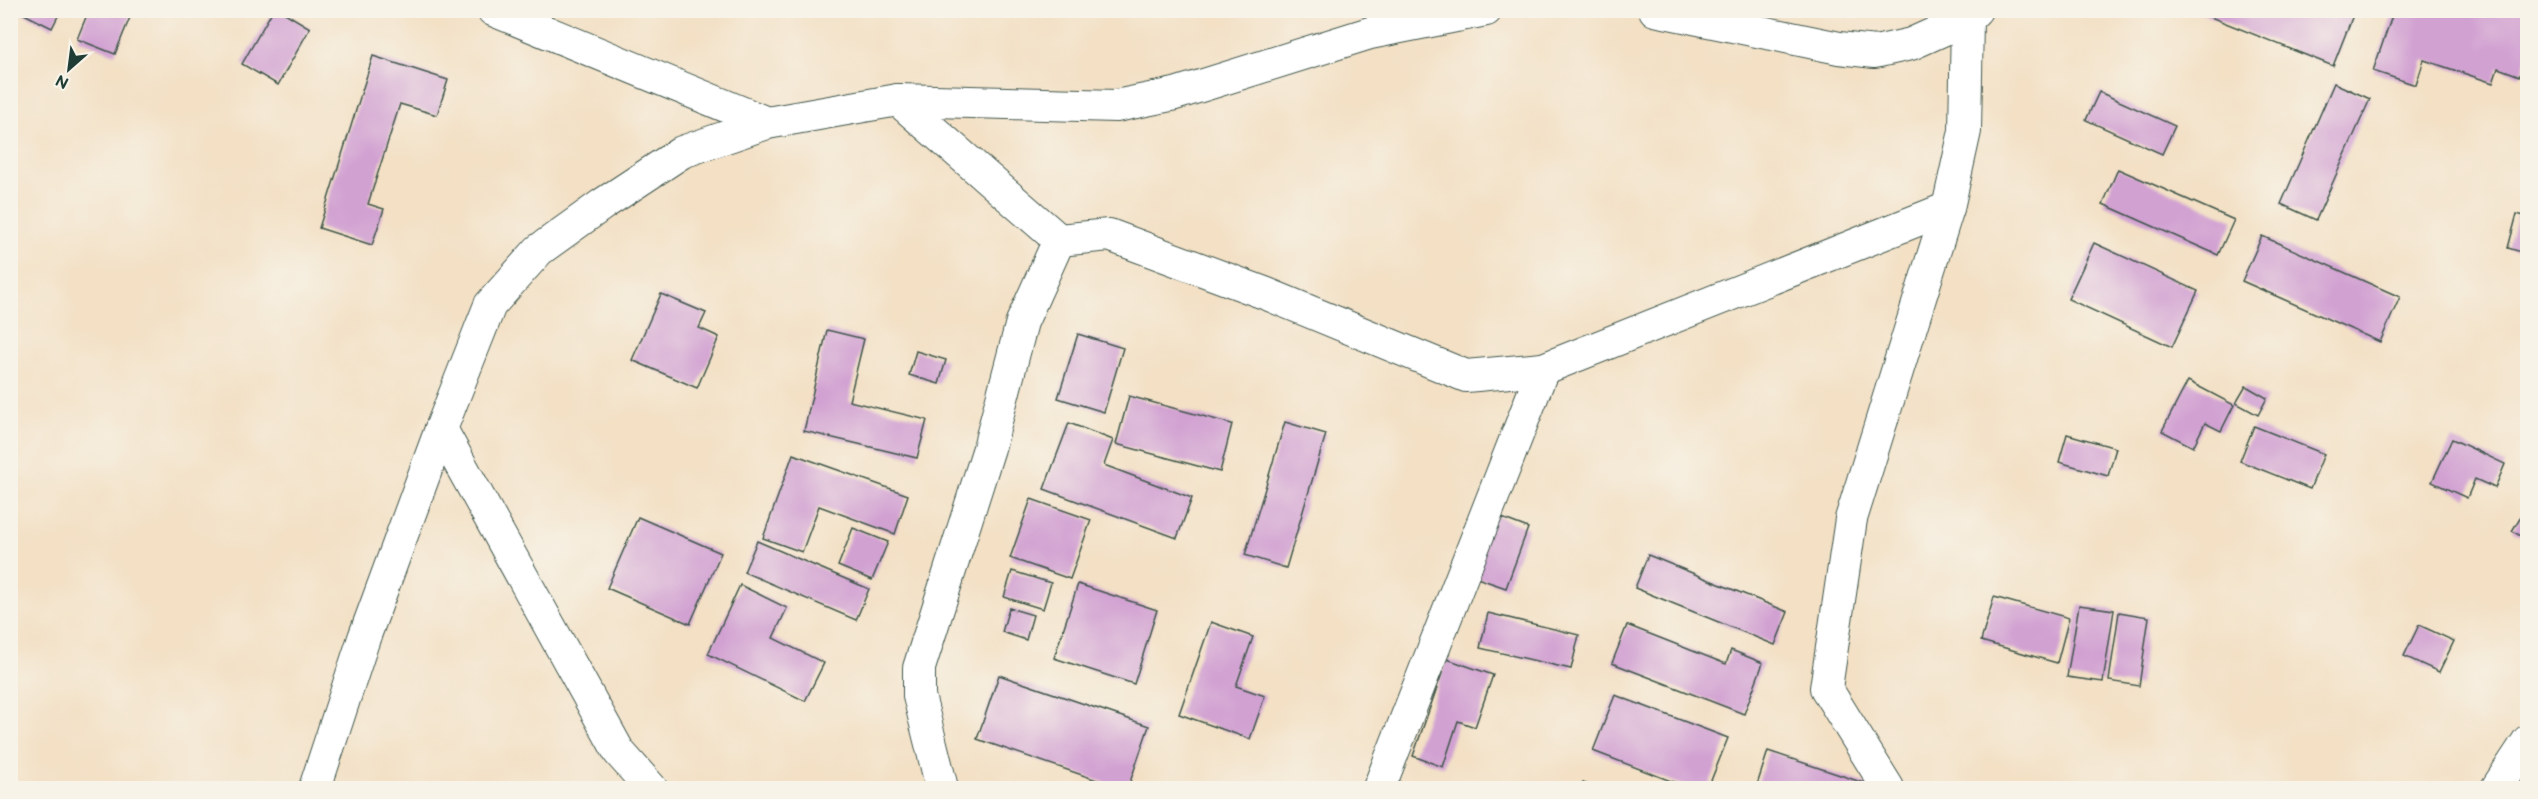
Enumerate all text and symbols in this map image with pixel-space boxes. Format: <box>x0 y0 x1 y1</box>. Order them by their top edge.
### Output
north arrow <box>39 39 99 99</box>
text: N <box>53 70 72 92</box>

